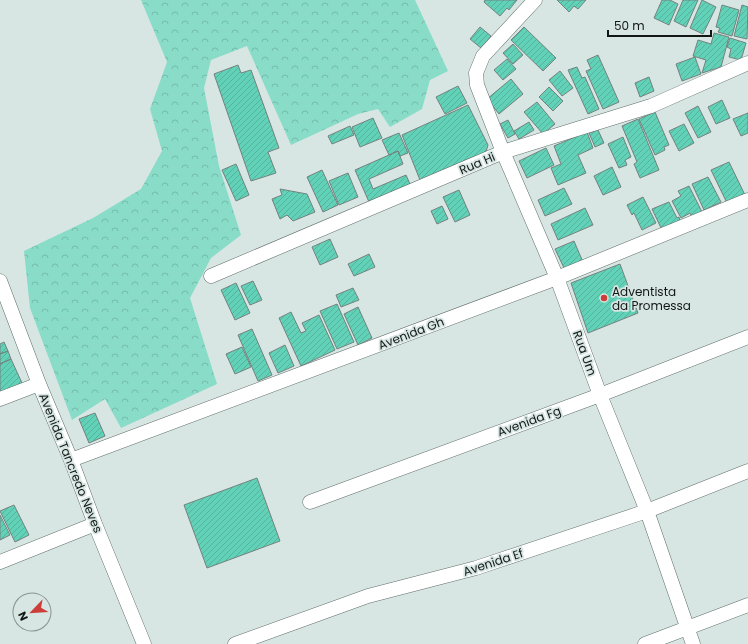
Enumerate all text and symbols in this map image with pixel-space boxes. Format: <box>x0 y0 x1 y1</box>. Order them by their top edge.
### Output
scale bar <box>608 12 711 38</box>
text: 50 m <box>614 17 645 34</box>
street label: Rua Hi <box>456 148 498 178</box>
place label: Adventista da Promessa <box>612 283 691 314</box>
marker: Adventista da Promessa <box>599 293 609 303</box>
street label: Avenida Gh <box>376 313 446 353</box>
street label: Rua Um <box>569 328 601 378</box>
street label: Avenida Tancredo Neves <box>35 391 107 535</box>
street label: Avenida Fg <box>495 402 563 440</box>
street label: Avenida Ef <box>461 544 525 580</box>
north arrow <box>12 592 52 632</box>
text: N <box>14 609 32 623</box>

